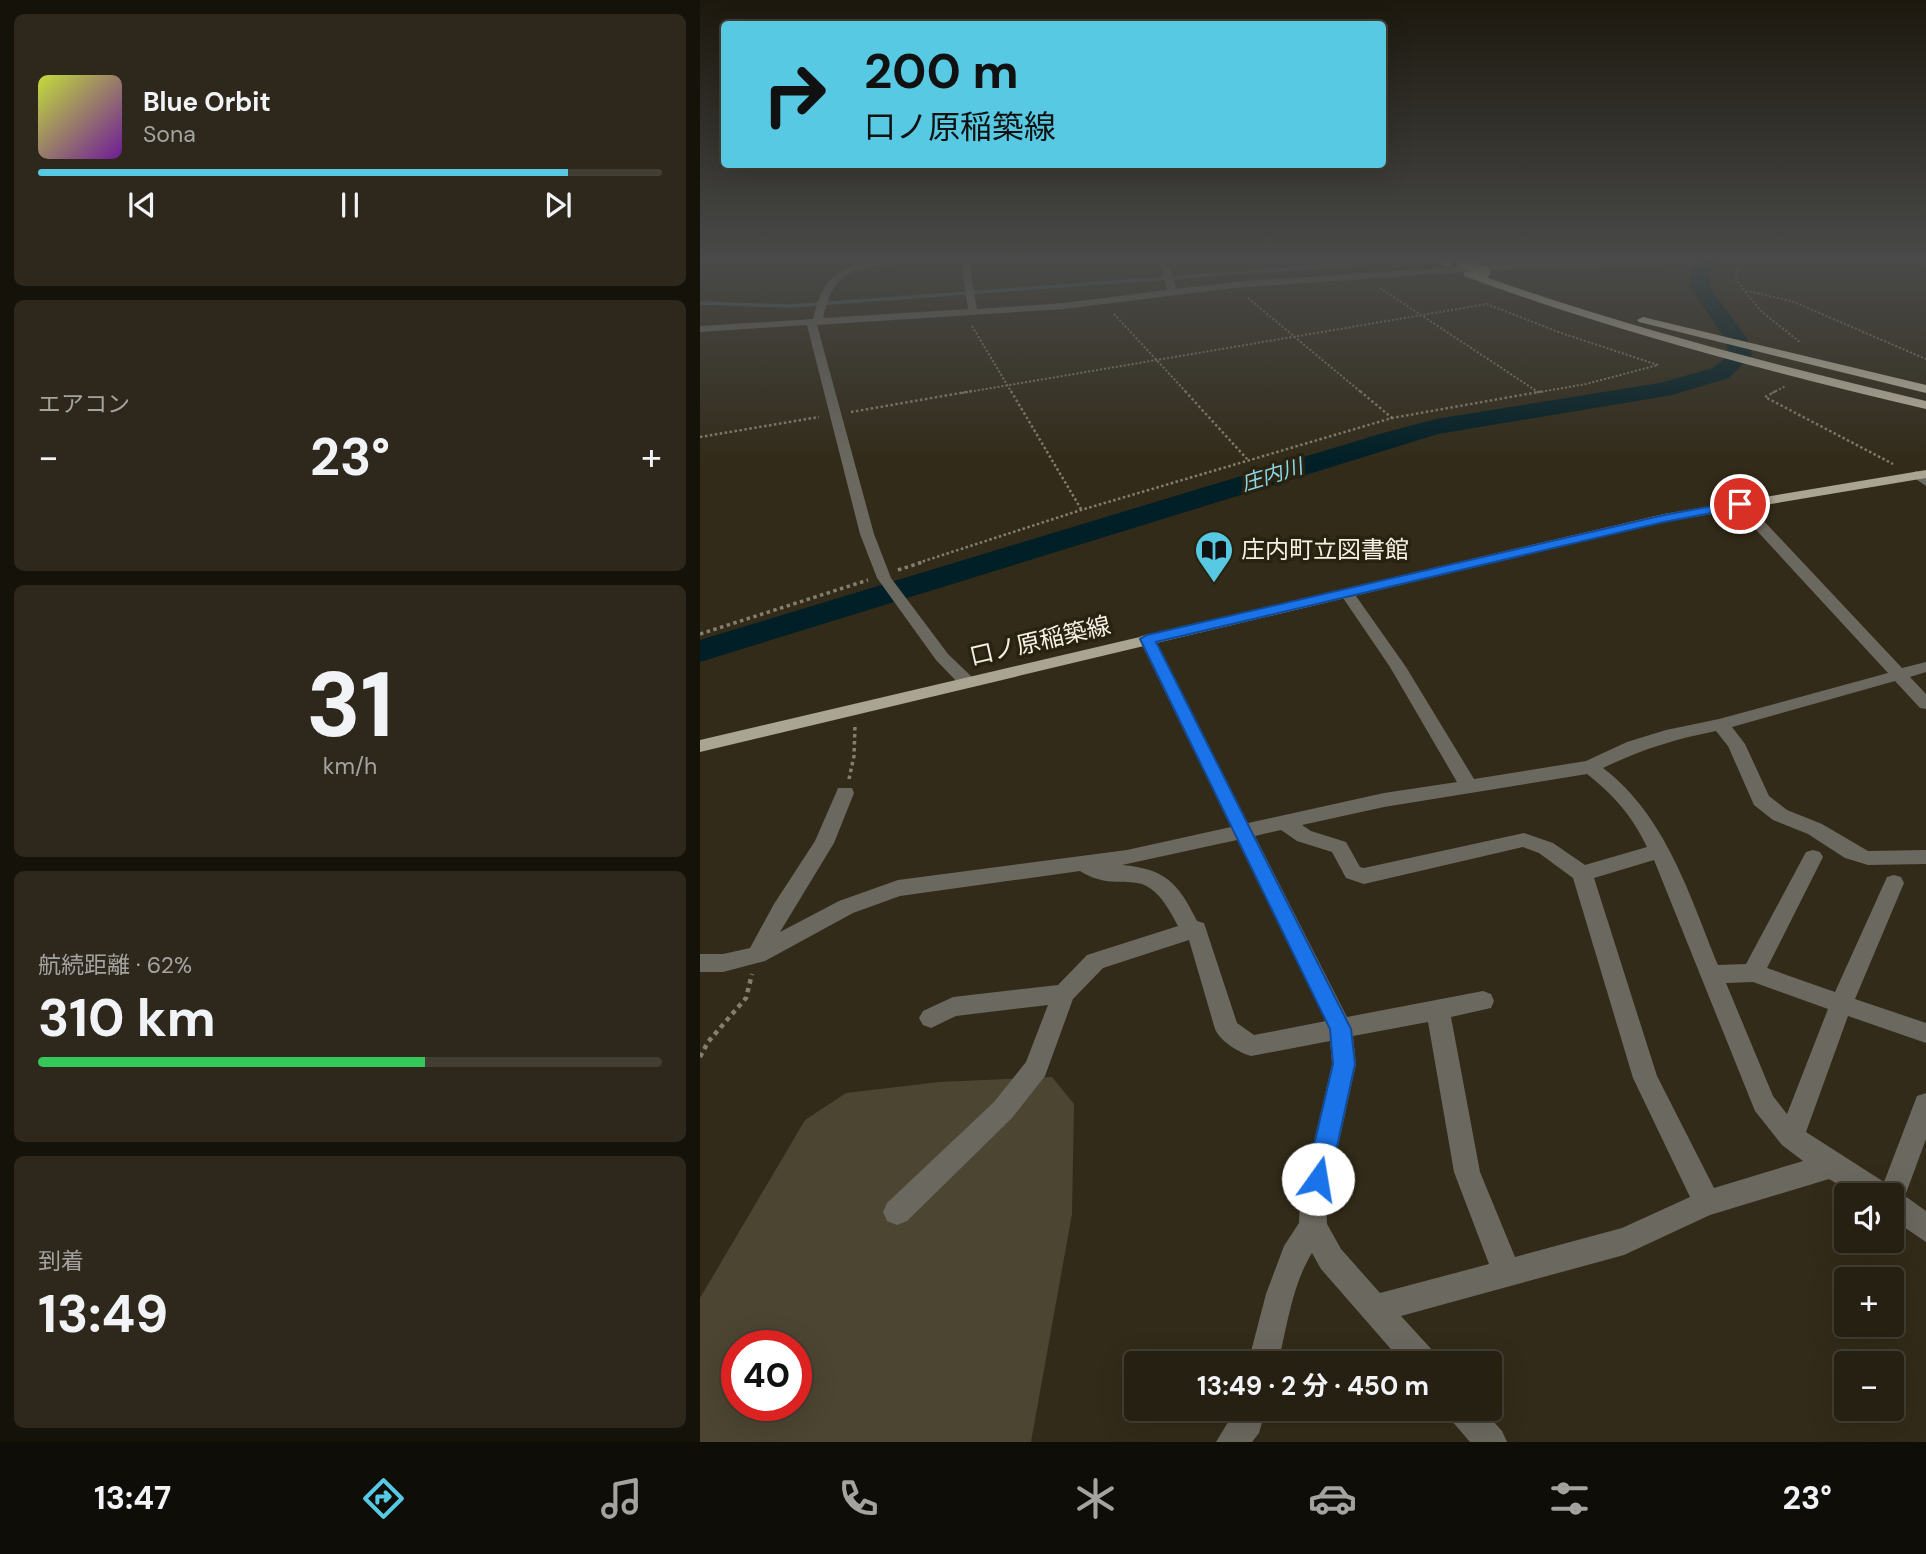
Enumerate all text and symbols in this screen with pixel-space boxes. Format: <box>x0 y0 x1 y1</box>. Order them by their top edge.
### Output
text: 200 m <box>864 39 1019 103</box>
icon: right <box>749 49 840 140</box>
text: Blue Orbit <box>143 85 271 119</box>
text: 口ノ原稲築線 <box>864 106 1056 148</box>
text: Sona <box>143 119 196 149</box>
icon: previous <box>123 186 161 224</box>
icon: pause <box>331 186 369 224</box>
icon: next <box>539 186 577 224</box>
text: エアコン <box>38 389 130 419</box>
text: 23° <box>310 423 390 491</box>
text: − <box>38 432 59 482</box>
text: + <box>641 432 662 482</box>
water label: 庄内川 <box>1238 452 1308 498</box>
pin <box>1710 474 1770 534</box>
icon: arrive <box>1721 485 1759 523</box>
library icon: 庄内町立図書館 <box>1193 529 1235 584</box>
place label: 庄内町立図書館 <box>1241 534 1409 565</box>
street label: 口ノ原稲築線 <box>966 609 1114 672</box>
text: 31 <box>306 646 394 764</box>
text: km/h <box>323 751 377 781</box>
text: 航続距離 · 62% <box>38 950 192 980</box>
text: 310 km <box>38 984 216 1052</box>
position arrow <box>1281 1142 1355 1216</box>
map controls <box>1834 1183 1904 1421</box>
button: sound <box>1834 1183 1904 1253</box>
text: 到着 <box>38 1246 84 1276</box>
button: + <box>1834 1267 1904 1337</box>
text: 13:49 <box>38 1280 168 1348</box>
speed limit sign: 40 <box>721 1330 812 1421</box>
button: − <box>1834 1351 1904 1421</box>
text: 13:49 · 2 分 · 450 m <box>1197 1369 1429 1403</box>
icon: directions <box>359 1474 408 1523</box>
icon: music <box>597 1474 646 1523</box>
icon: phone <box>834 1474 883 1523</box>
icon: climate <box>1071 1474 1120 1523</box>
icon: car <box>1308 1474 1357 1523</box>
icon: filters <box>1545 1474 1594 1523</box>
text: 13:47 <box>94 1477 171 1519</box>
text: 23° <box>1782 1477 1832 1519</box>

